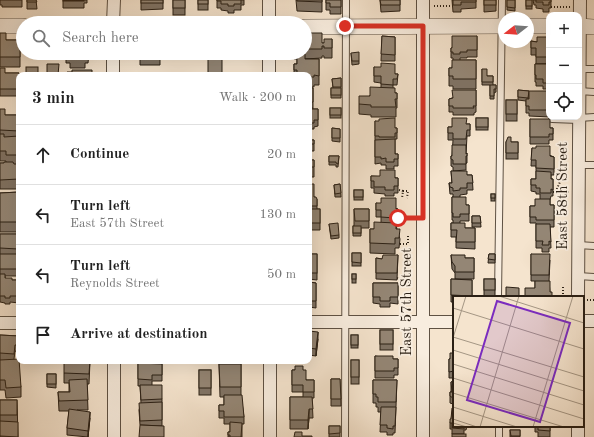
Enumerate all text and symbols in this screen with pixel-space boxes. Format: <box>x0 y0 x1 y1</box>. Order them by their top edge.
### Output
north arrow <box>498 12 534 48</box>
map controls <box>546 12 582 120</box>
button: + <box>546 12 582 48</box>
search box <box>16 16 312 60</box>
route end <box>336 17 354 35</box>
icon: search <box>30 27 52 49</box>
text: Search here <box>62 31 139 46</box>
button: − <box>546 48 582 84</box>
button: locate <box>546 84 582 120</box>
text: 3 min <box>32 90 75 107</box>
text: Walk · 200 m <box>219 91 296 104</box>
street label: East 58th Street <box>556 142 571 250</box>
icon: ahead <box>32 144 54 166</box>
text: Continue <box>70 147 129 162</box>
text: 20 m <box>267 148 296 161</box>
text: Turn left <box>70 199 130 214</box>
icon: left <box>32 204 54 226</box>
text: 130 m <box>259 208 296 221</box>
route start <box>389 209 407 227</box>
text: East 57th Street <box>70 217 164 230</box>
street label: East 57th Street <box>400 248 415 356</box>
text: Turn left <box>70 259 130 274</box>
icon: left <box>32 264 54 286</box>
text: 50 m <box>267 268 296 281</box>
text: Reynolds Street <box>70 277 160 290</box>
inset map <box>453 296 584 427</box>
icon: arrive <box>32 324 54 346</box>
text: Arrive at destination <box>70 327 208 342</box>

